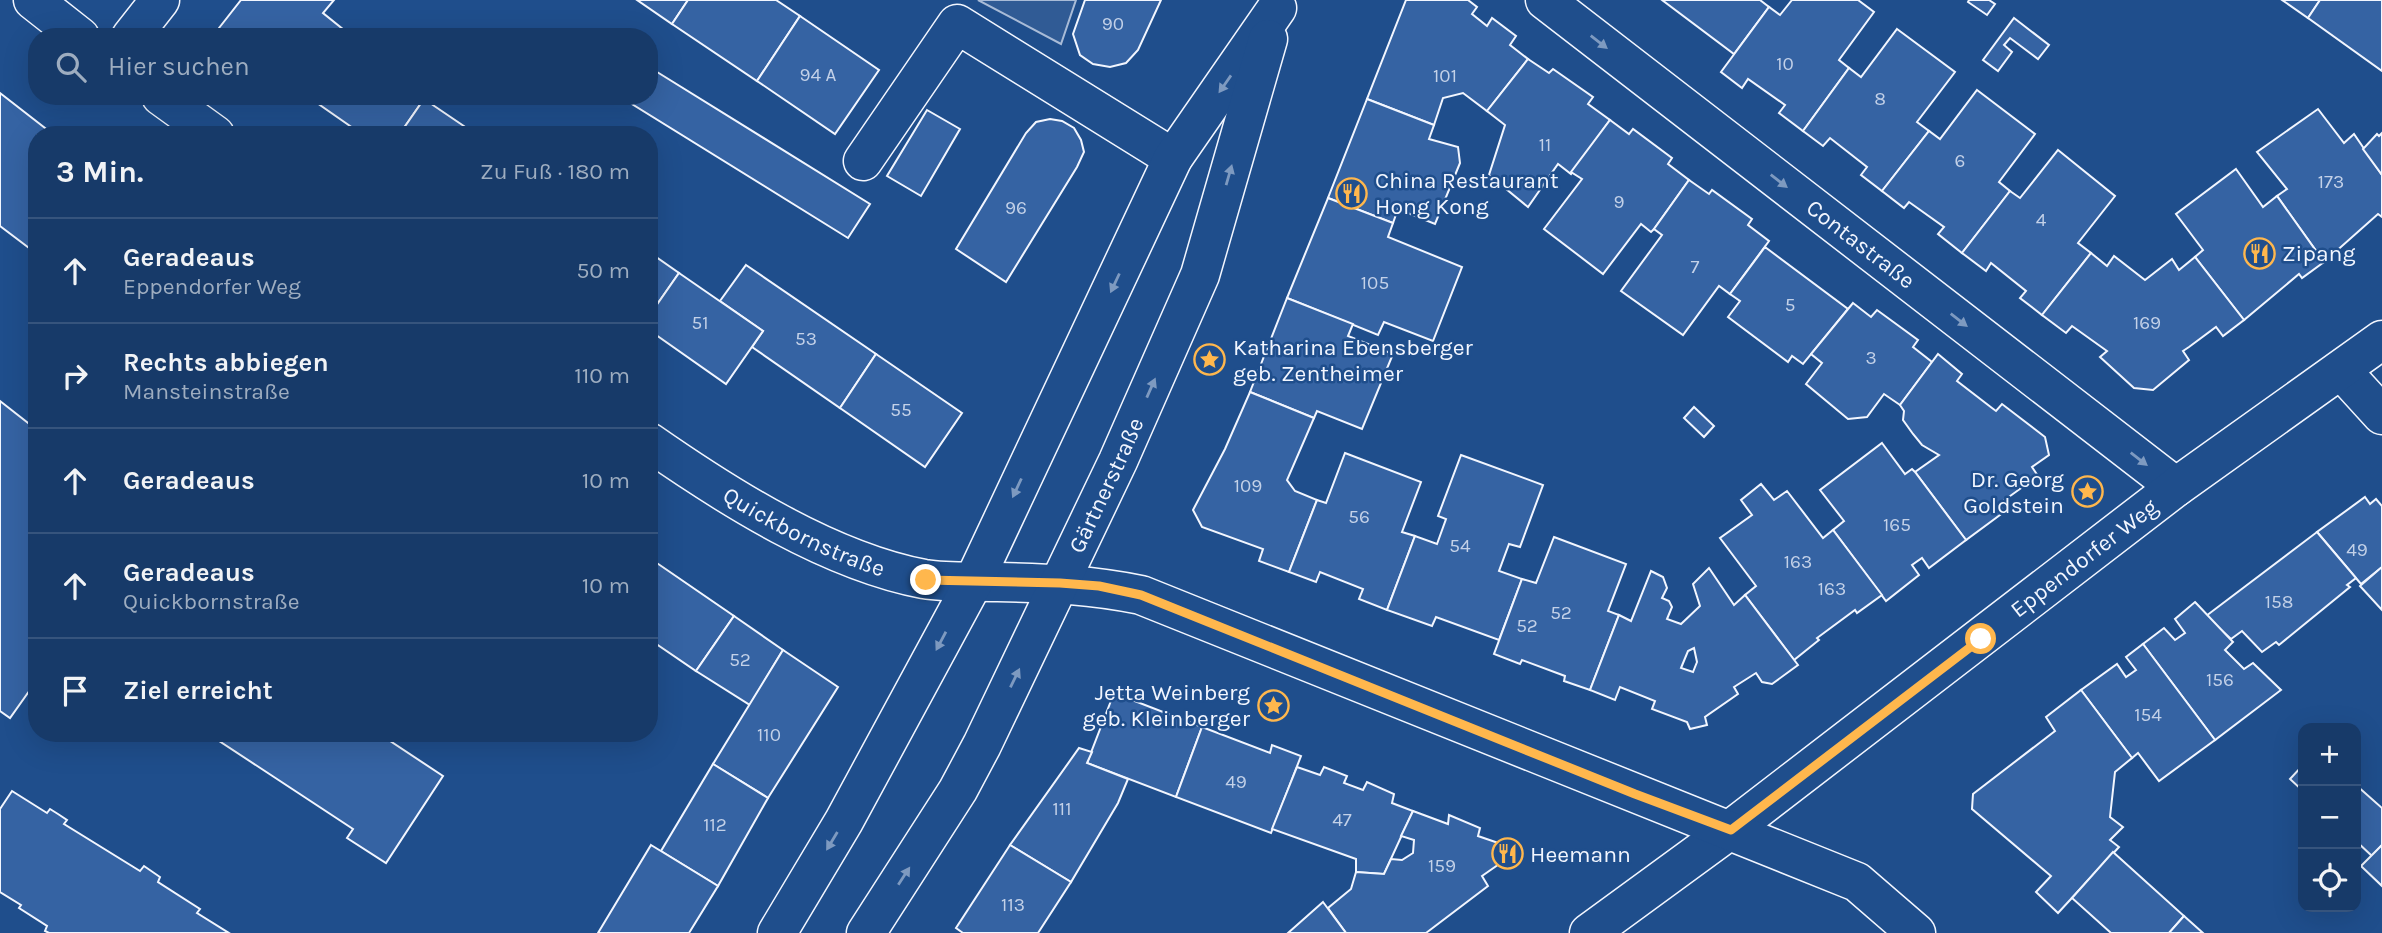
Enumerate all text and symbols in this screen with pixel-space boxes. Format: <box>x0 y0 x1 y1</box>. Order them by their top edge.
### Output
house number: 90 <box>1102 13 1124 35</box>
search box <box>28 28 658 105</box>
one-way arrow <box>1590 34 1608 49</box>
icon: search <box>52 48 90 86</box>
text: Hier suchen <box>108 51 250 82</box>
house number: 10 <box>1776 53 1794 75</box>
house number: 94 A <box>799 64 837 86</box>
house number: 101 <box>1433 65 1457 87</box>
one-way arrow <box>1218 74 1231 94</box>
house number: 8 <box>1874 88 1886 110</box>
house number: 11 <box>1539 134 1551 156</box>
house number: 6 <box>1955 150 1965 172</box>
text: 3 Min. <box>56 154 143 190</box>
text: Zu Fuß · 180 m <box>480 158 630 185</box>
one-way arrow <box>1224 164 1235 186</box>
place label: China Restaurant Hong Kong <box>1375 167 1559 220</box>
house number: 173 <box>2318 171 2344 193</box>
one-way arrow <box>1770 173 1788 188</box>
restaurant icon: China Restaurant Hong Kong <box>1335 176 1369 210</box>
house number: 9 <box>1613 191 1625 213</box>
street label: Contastraße <box>1801 194 1920 294</box>
house number: 96 <box>1005 197 1027 219</box>
house number: 4 <box>2036 209 2047 231</box>
restaurant icon: Zipang <box>2242 236 2276 270</box>
place label: Zipang <box>2282 240 2355 267</box>
text: Geradeaus <box>123 242 255 273</box>
icon: ahead <box>56 252 94 290</box>
house number: 7 <box>1691 256 1700 278</box>
text: 50 m <box>576 257 630 284</box>
house number: 105 <box>1361 272 1389 294</box>
text: Eppendorfer Weg <box>123 273 301 300</box>
one-way arrow <box>1109 273 1120 293</box>
house number: 5 <box>1785 294 1795 316</box>
house number: 51 <box>691 312 709 334</box>
one-way arrow <box>1950 312 1968 327</box>
house number: 169 <box>2133 312 2161 334</box>
house number: 53 <box>795 328 817 350</box>
place label: Katharina Ebensberger geb. Zentheimer <box>1233 334 1474 387</box>
place icon: Katharina Ebensberger geb. Zentheimer <box>1193 343 1227 377</box>
text: Rechts abbiegen <box>123 347 329 378</box>
house number: 3 <box>1865 347 1877 369</box>
icon: right <box>56 357 94 395</box>
text: 110 m <box>574 362 630 389</box>
one-way arrow <box>1145 377 1156 398</box>
text: Mansteinstraße <box>123 378 290 405</box>
house number: 55 <box>890 399 912 421</box>
street label: Gärtnerstraße <box>1063 413 1149 557</box>
one-way arrow <box>2130 451 2148 466</box>
icon: ahead <box>56 462 94 500</box>
text: Geradeaus <box>123 465 255 496</box>
place label: Dr. Georg Goldstein <box>1963 466 2064 519</box>
text: 10 m <box>582 467 630 494</box>
house number: 109 <box>1234 475 1262 497</box>
place icon: Dr. Georg Goldstein <box>2070 475 2104 509</box>
one-way arrow <box>1011 478 1023 498</box>
street label: Quickbornstraße <box>718 481 888 582</box>
street label: Eppendorfer Weg <box>2005 493 2163 623</box>
house number: 56 <box>1348 506 1370 528</box>
house number: 165 <box>1883 514 1911 536</box>
house number: 54 <box>1449 535 1471 557</box>
house number: 49 <box>2346 539 2368 561</box>
house number: 163 <box>1784 551 1812 573</box>
text: Geradeaus <box>123 557 255 588</box>
route end <box>910 564 941 595</box>
icon: ahead <box>56 567 94 605</box>
text: 10 m <box>582 572 630 599</box>
house number: 163 <box>1818 578 1846 600</box>
text: Quickbornstraße <box>123 588 300 615</box>
house number: 158 <box>2265 591 2293 613</box>
house number: 52 <box>1550 602 1572 624</box>
house number: 52 <box>1516 615 1538 637</box>
route start <box>1965 623 1996 654</box>
one-way arrow <box>935 631 947 651</box>
house number: 52 <box>729 649 751 671</box>
one-way arrow <box>1009 668 1020 688</box>
house number: 156 <box>2206 669 2234 691</box>
icon: arrive <box>56 672 94 710</box>
text: Ziel erreicht <box>123 675 273 706</box>
place label: Jetta Weinberg geb. Kleinberger <box>1083 679 1251 732</box>
place icon: Jetta Weinberg geb. Kleinberger <box>1256 688 1290 722</box>
house number: 154 <box>2134 704 2162 726</box>
map controls <box>2298 723 2361 912</box>
button: + <box>2298 723 2361 786</box>
house number: 110 <box>757 724 781 746</box>
house number: 49 <box>1225 771 1247 793</box>
button: − <box>2298 786 2361 849</box>
house number: 111 <box>1053 798 1071 820</box>
house number: 47 <box>1332 809 1352 831</box>
house number: 112 <box>703 814 727 836</box>
one-way arrow <box>826 831 838 850</box>
restaurant icon: Heemann <box>1490 837 1524 871</box>
place label: Heemann <box>1530 841 1631 868</box>
button: locate <box>2298 849 2361 912</box>
house number: 159 <box>1428 855 1456 877</box>
one-way arrow <box>897 867 911 885</box>
house number: 113 <box>1001 894 1025 916</box>

